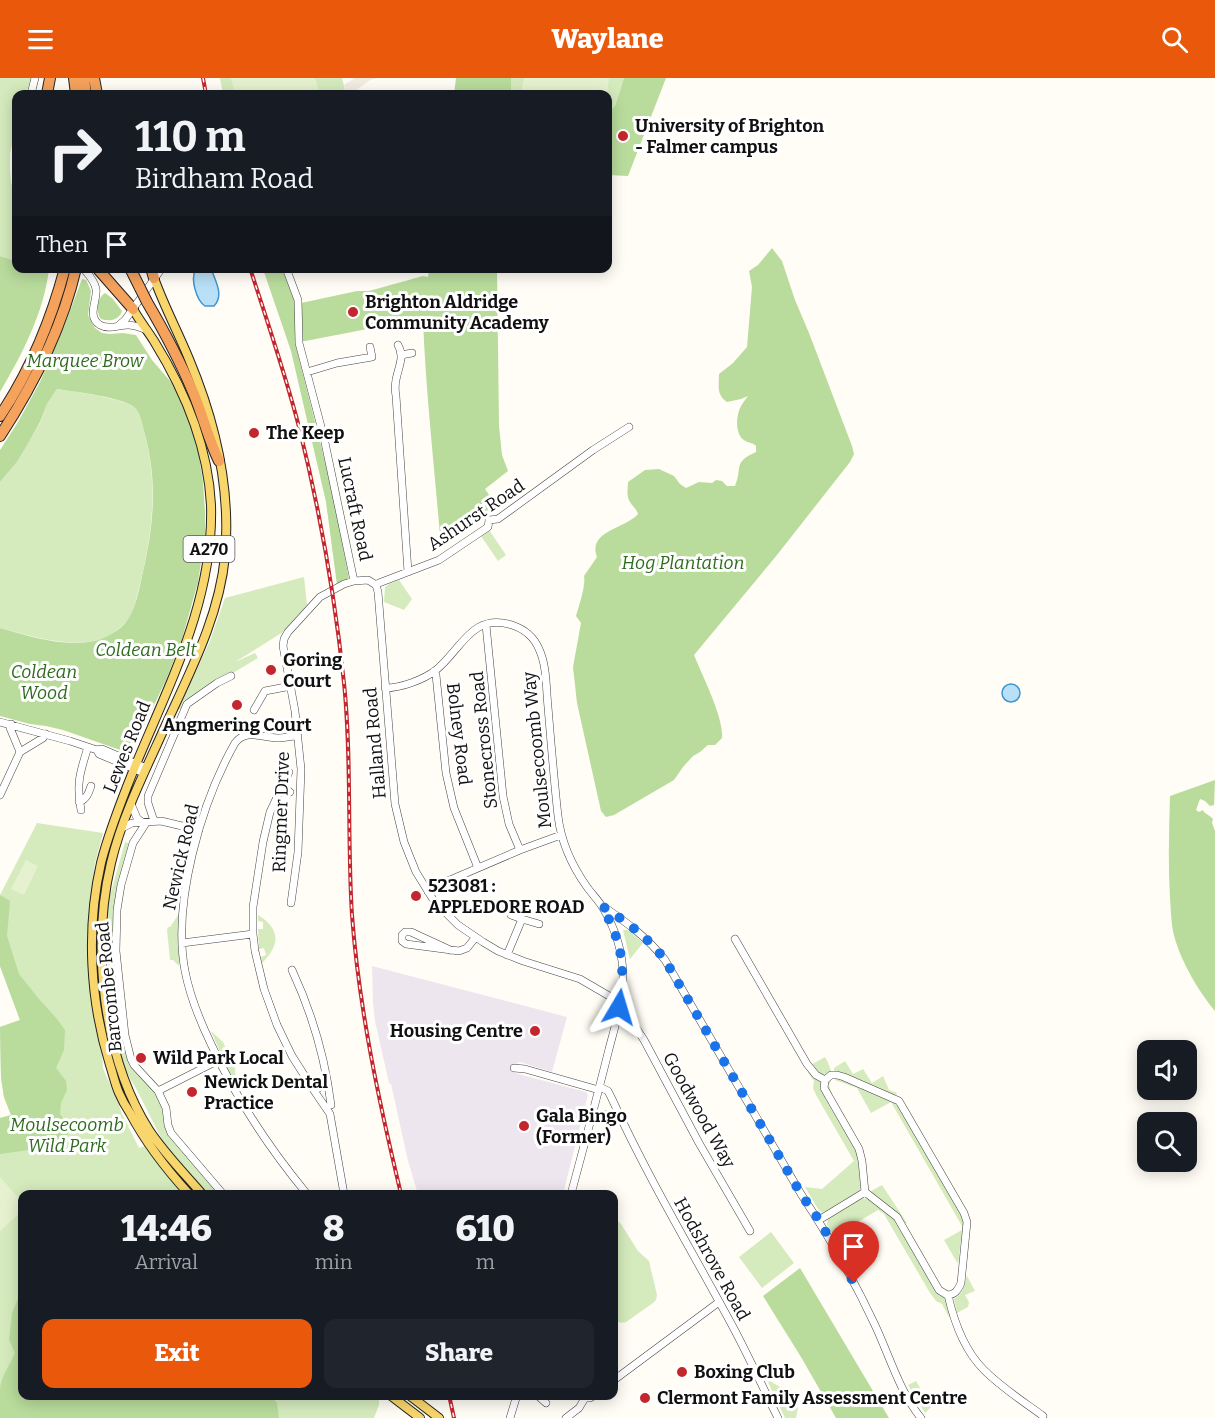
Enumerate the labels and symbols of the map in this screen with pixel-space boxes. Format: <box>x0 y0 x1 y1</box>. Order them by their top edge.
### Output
place label: University of Brighton - Falmer campus <box>635 115 825 158</box>
marker: University of Brighton - Falmer campus <box>616 129 630 143</box>
place label: Brighton Aldridge Community Academy <box>365 291 550 334</box>
marker: Brighton Aldridge Community Academy <box>346 305 360 319</box>
park label: Marquee Brow <box>26 350 145 372</box>
place label: The Keep <box>266 422 344 444</box>
marker: The Keep <box>247 426 261 440</box>
street label: Lucraft Road <box>333 455 377 563</box>
street label: Ashurst Road <box>423 474 529 555</box>
road number: A270 <box>184 536 234 562</box>
park label: Hog Plantation <box>621 552 745 574</box>
park label: Coldean Belt <box>95 639 197 661</box>
place label: Goring Court <box>283 649 343 692</box>
park label: Coldean Wood <box>11 661 77 704</box>
marker: Goring Court <box>264 663 278 677</box>
street label: Stonecross Road <box>466 670 502 810</box>
street label: Moulsecoomb Way <box>518 670 556 829</box>
street label: Bolney Road <box>442 681 476 787</box>
street label: Halland Road <box>359 686 391 800</box>
street label: Lewes Road <box>99 697 156 796</box>
marker: Angmering Court <box>230 698 244 712</box>
place label: Angmering Court <box>162 714 312 736</box>
street label: Ringmer Drive <box>268 751 294 873</box>
street label: Newick Road <box>158 802 204 912</box>
place label: 523081 : APPLEDORE ROAD <box>428 875 585 918</box>
marker: 523081 : APPLEDORE ROAD <box>409 889 423 903</box>
street label: Barcombe Road <box>91 920 127 1053</box>
position arrow <box>587 975 651 1039</box>
place label: Housing Centre <box>390 1020 523 1042</box>
marker: Housing Centre <box>528 1024 542 1038</box>
place label: Wild Park Local <box>153 1047 284 1069</box>
street label: Goodwood Way <box>658 1048 740 1172</box>
marker: Wild Park Local <box>134 1051 148 1065</box>
place label: Newick Dental Practice <box>204 1071 328 1114</box>
marker: Newick Dental Practice <box>185 1085 199 1099</box>
place label: Gala Bingo (Former) <box>536 1105 627 1148</box>
park label: Moulsecoomb Wild Park <box>10 1114 124 1157</box>
marker: Gala Bingo (Former) <box>517 1119 531 1133</box>
street label: Hodshrove Road <box>669 1194 755 1325</box>
pin <box>828 1221 879 1283</box>
place label: Boxing Club <box>694 1361 795 1383</box>
marker: Boxing Club <box>675 1365 689 1379</box>
place label: Clermont Family Assessment Centre <box>657 1387 967 1409</box>
marker: Clermont Family Assessment Centre <box>638 1391 652 1405</box>

